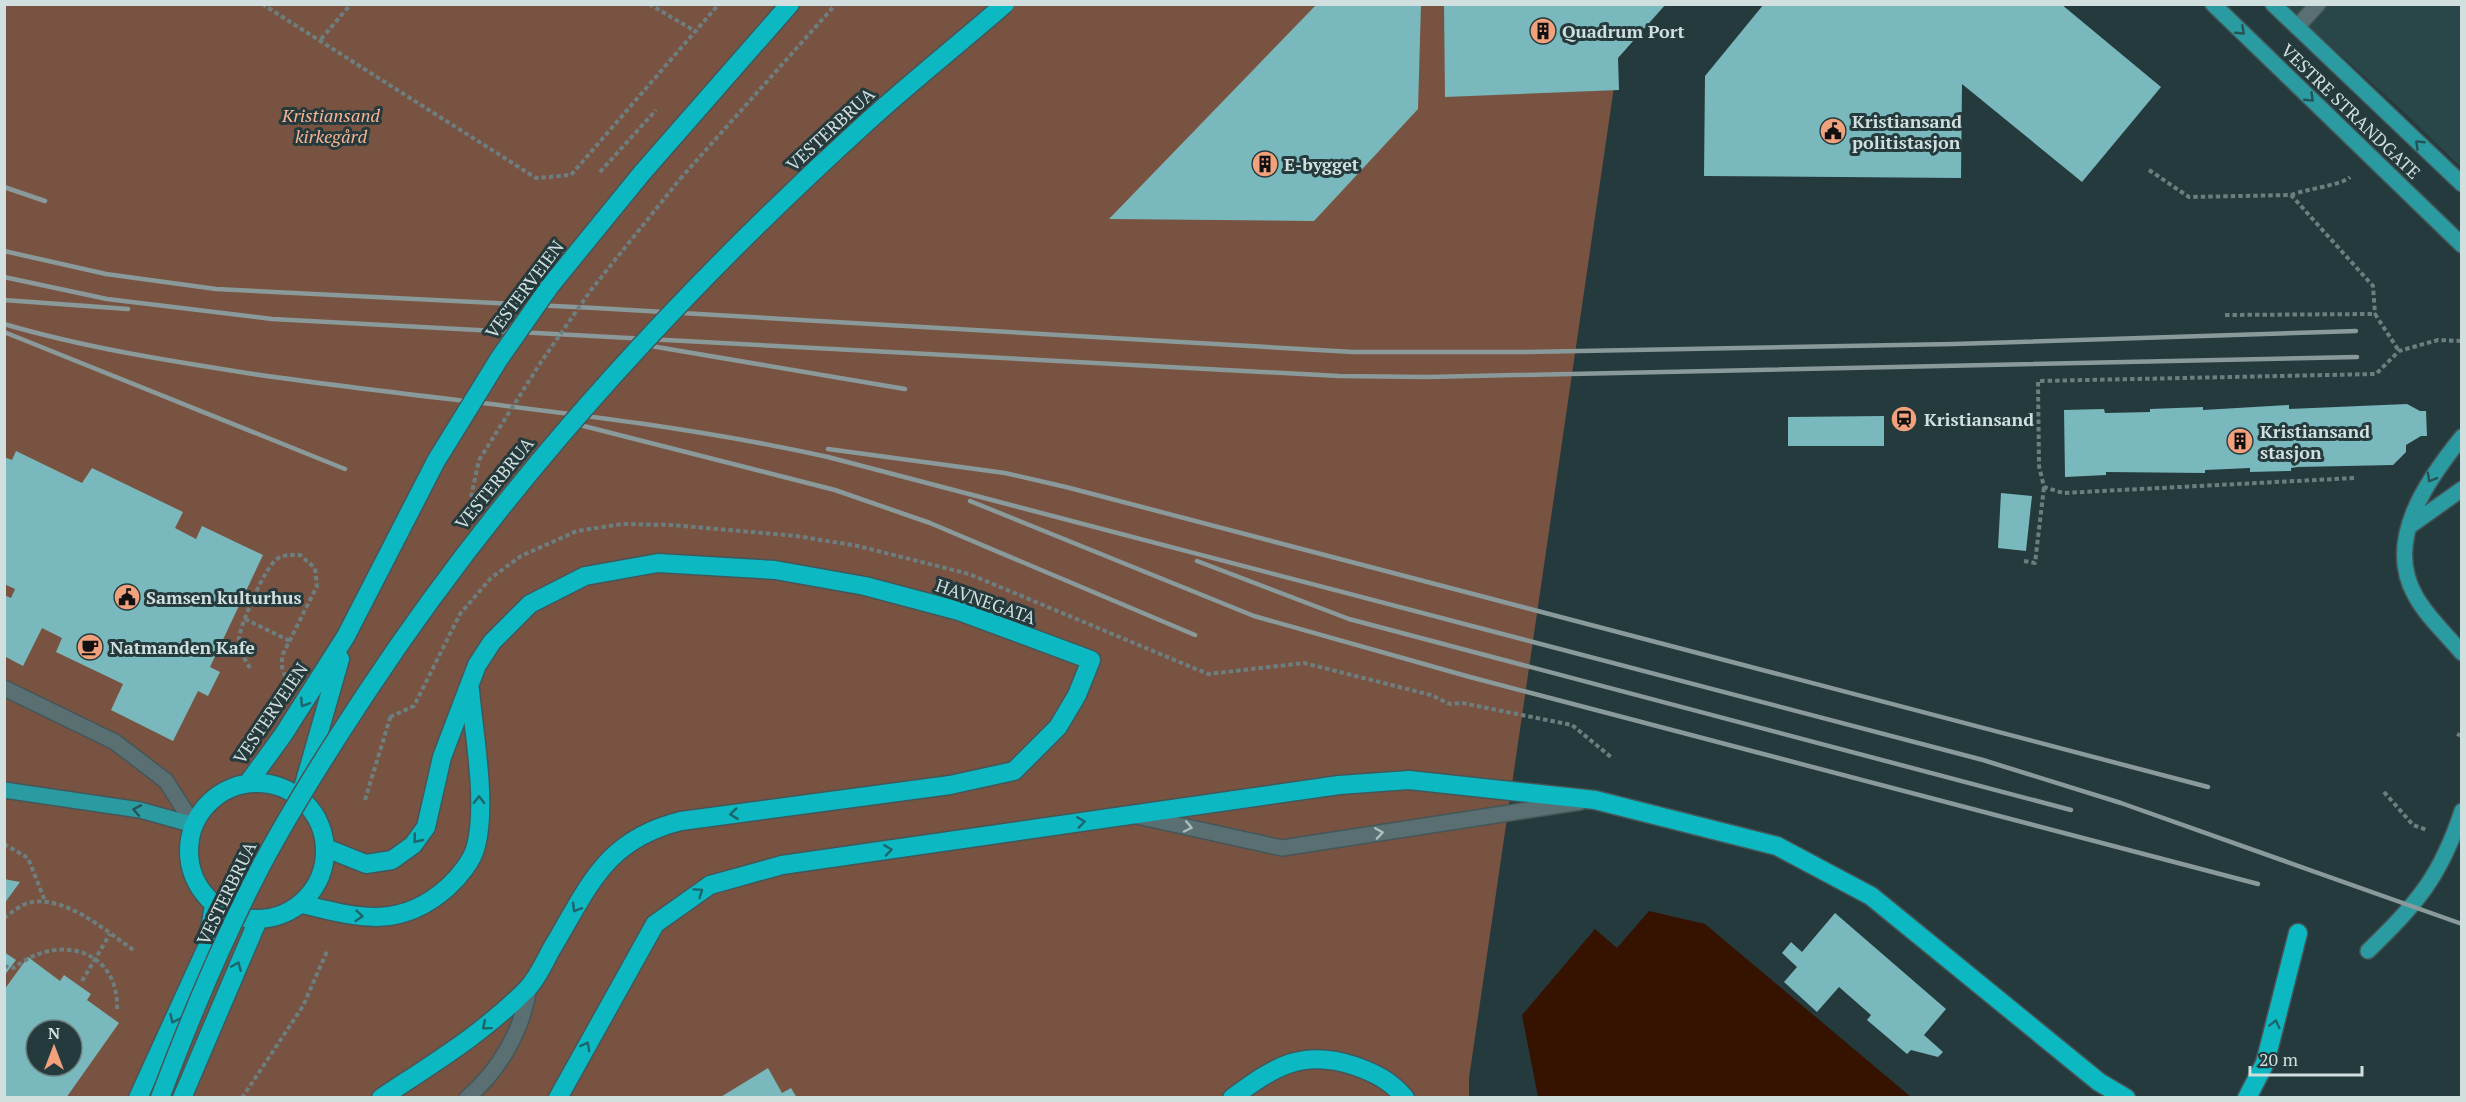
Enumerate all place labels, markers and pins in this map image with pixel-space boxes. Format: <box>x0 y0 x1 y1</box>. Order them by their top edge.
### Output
building icon: Quadrum Port <box>1528 16 1558 46</box>
place label: Quadrum Port <box>1562 19 1685 43</box>
place label: Kristiansand politistasjon <box>1852 109 1962 154</box>
public building icon: Kristiansand politistasjon <box>1818 116 1848 146</box>
building icon: E-bygget <box>1250 149 1280 179</box>
place label: E-bygget <box>1284 152 1359 176</box>
station icon: Kristiansand <box>1889 404 1919 434</box>
place label: Kristiansand <box>1924 407 2034 431</box>
place label: Kristiansand stasjon <box>2260 419 2370 464</box>
building icon: Kristiansand stasjon <box>2225 426 2255 456</box>
public building icon: Samsen kulturhus <box>112 582 142 612</box>
place label: Samsen kulturhus <box>146 585 302 609</box>
cafe icon: Natmanden Kafe <box>75 632 105 662</box>
place label: Natmanden Kafe <box>110 635 255 659</box>

